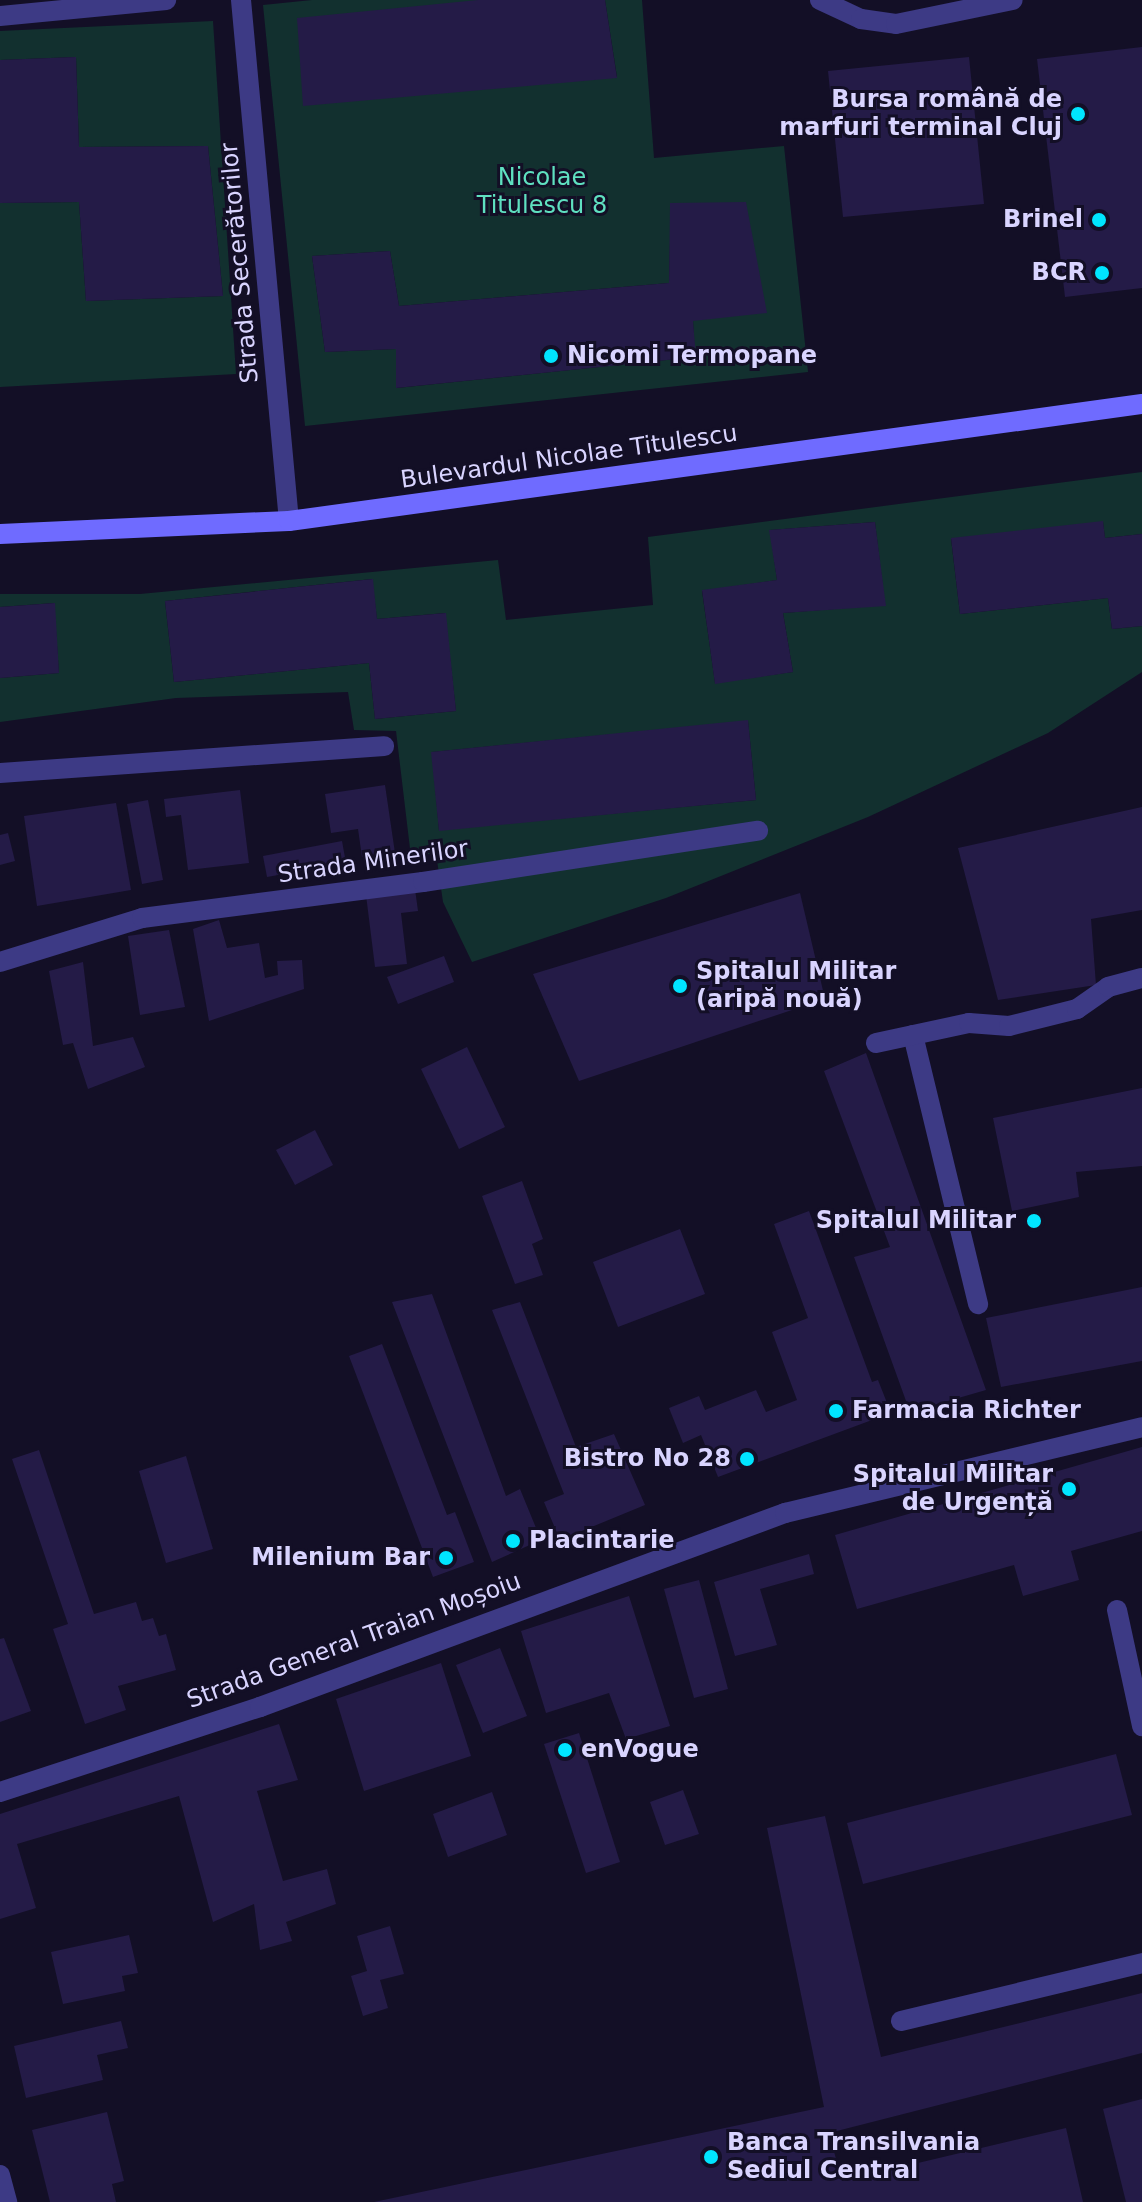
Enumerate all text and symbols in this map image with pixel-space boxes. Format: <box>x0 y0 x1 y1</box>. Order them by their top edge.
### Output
place label: Bursa română de marfuri terminal Cluj <box>779 86 1062 142</box>
marker: Bursa română de marfuri terminal Cluj <box>1069 105 1087 123</box>
street label: Strada Secerătorilor <box>215 142 265 384</box>
park label: Nicolae Titulescu 8 <box>477 164 607 220</box>
place label: Brinel <box>1003 206 1083 234</box>
marker: Brinel <box>1090 211 1108 229</box>
place label: BCR <box>1032 259 1086 287</box>
marker: BCR <box>1093 264 1111 282</box>
place label: Nicomi Termopane <box>567 342 817 370</box>
marker: Nicomi Termopane <box>542 347 560 365</box>
street label: Bulevardul Nicolae Titulescu <box>399 419 739 495</box>
street label: Strada Minerilor <box>276 834 470 890</box>
place label: Spitalul Militar (aripă nouă) <box>696 958 896 1014</box>
marker: Spitalul Militar (aripă nouă) <box>671 977 689 995</box>
place label: Spitalul Militar <box>816 1207 1016 1235</box>
marker: Spitalul Militar <box>1023 1210 1045 1232</box>
place label: Farmacia Richter <box>852 1397 1081 1425</box>
marker: Farmacia Richter <box>827 1402 845 1420</box>
place label: Bistro No 28 <box>564 1445 731 1473</box>
marker: Bistro No 28 <box>738 1450 756 1468</box>
place label: Spitalul Militar de Urgență <box>853 1461 1053 1517</box>
marker: Spitalul Militar de Urgență <box>1060 1480 1078 1498</box>
place label: Placintarie <box>529 1527 675 1555</box>
marker: Placintarie <box>504 1532 522 1550</box>
place label: Milenium Bar <box>251 1544 430 1572</box>
marker: Milenium Bar <box>437 1549 455 1567</box>
street label: Strada General Traian Moșoiu <box>183 1567 525 1715</box>
place label: enVogue <box>581 1736 699 1764</box>
marker: enVogue <box>556 1741 574 1759</box>
place label: Banca Transilvania Sediul Central <box>727 2129 980 2185</box>
marker: Banca Transilvania Sediul Central <box>702 2148 720 2166</box>

